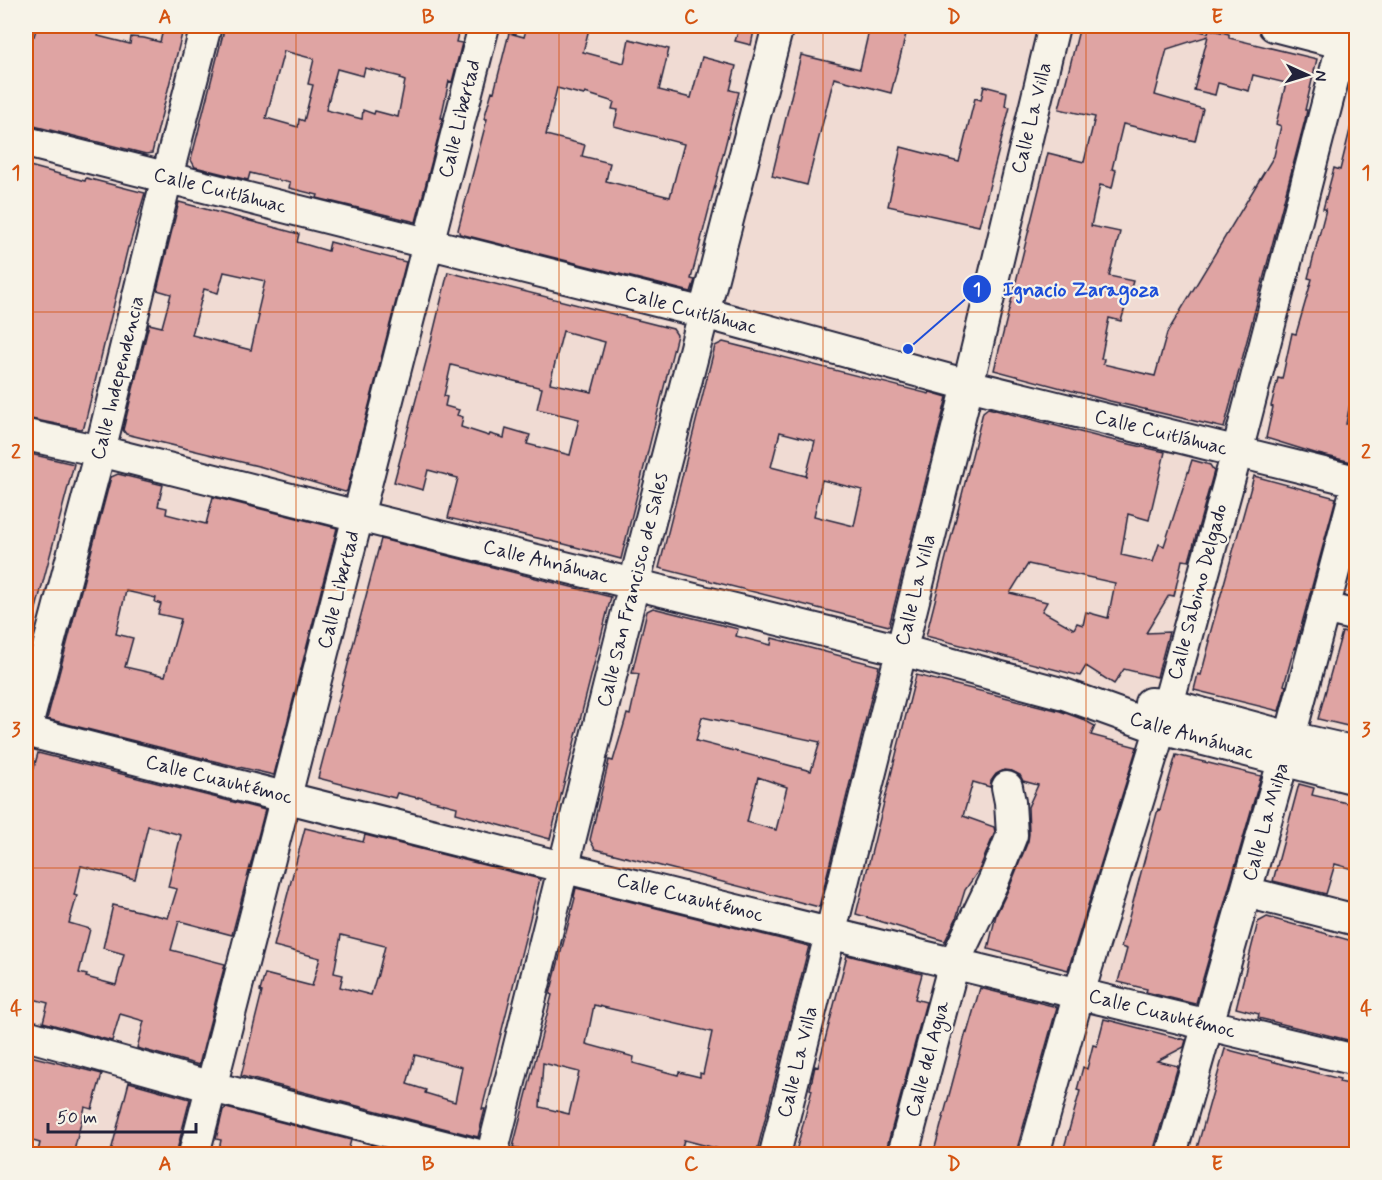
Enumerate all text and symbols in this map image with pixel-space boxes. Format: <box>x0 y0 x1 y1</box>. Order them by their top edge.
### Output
text: A <box>158 4 172 31</box>
text: B <box>422 4 435 31</box>
text: C <box>684 4 699 31</box>
text: D <box>947 4 961 31</box>
text: E <box>1211 4 1223 31</box>
north arrow <box>1277 45 1337 105</box>
street label: Calle Libertad <box>432 57 488 181</box>
street label: Calle La Villa <box>1005 59 1059 177</box>
text: N <box>1310 70 1331 82</box>
text: 1 <box>12 160 20 187</box>
text: 1 <box>1362 160 1370 187</box>
street label: Calle Cuitláhuac <box>150 161 290 221</box>
callout: Ignacio Zaragoza <box>962 269 1171 308</box>
text: Ignacio Zaragoza <box>1003 276 1159 306</box>
text: 1 <box>973 278 981 302</box>
street label: Calle Cuitláhuac <box>622 280 760 342</box>
street label: Calle Independencia <box>85 293 151 463</box>
street label: Calle Cuitláhuac <box>1091 403 1231 463</box>
text: 2 <box>11 439 21 466</box>
text: 2 <box>1361 439 1371 466</box>
street label: Calle San Francisco de Sales <box>591 470 675 710</box>
street label: Calle Sabino Delgado <box>1161 501 1235 683</box>
street label: Calle Libertad <box>311 528 367 652</box>
street label: Calle La Villa <box>889 531 943 649</box>
street label: Calle Ahnáhuac <box>480 533 612 591</box>
street label: Calle Ahnáhuac <box>1126 705 1258 767</box>
text: 3 <box>11 717 21 744</box>
text: 3 <box>1361 717 1371 744</box>
street label: Calle Cuauhtémoc <box>142 749 296 811</box>
street label: Calle La Milpa <box>1236 759 1296 885</box>
street label: Calle Cuauhtémoc <box>613 867 767 929</box>
street label: Calle Cuauhtémoc <box>1085 983 1239 1045</box>
text: 4 <box>10 996 22 1023</box>
text: 4 <box>1360 996 1372 1023</box>
street label: Calle del Agua <box>899 997 958 1121</box>
street label: Calle La Villa <box>771 1003 825 1121</box>
scale bar <box>48 1096 196 1134</box>
text: 50 m <box>57 1106 97 1130</box>
text: A <box>158 1151 172 1178</box>
text: B <box>422 1151 435 1178</box>
text: C <box>684 1151 699 1178</box>
text: D <box>947 1151 961 1178</box>
text: E <box>1211 1151 1223 1178</box>

